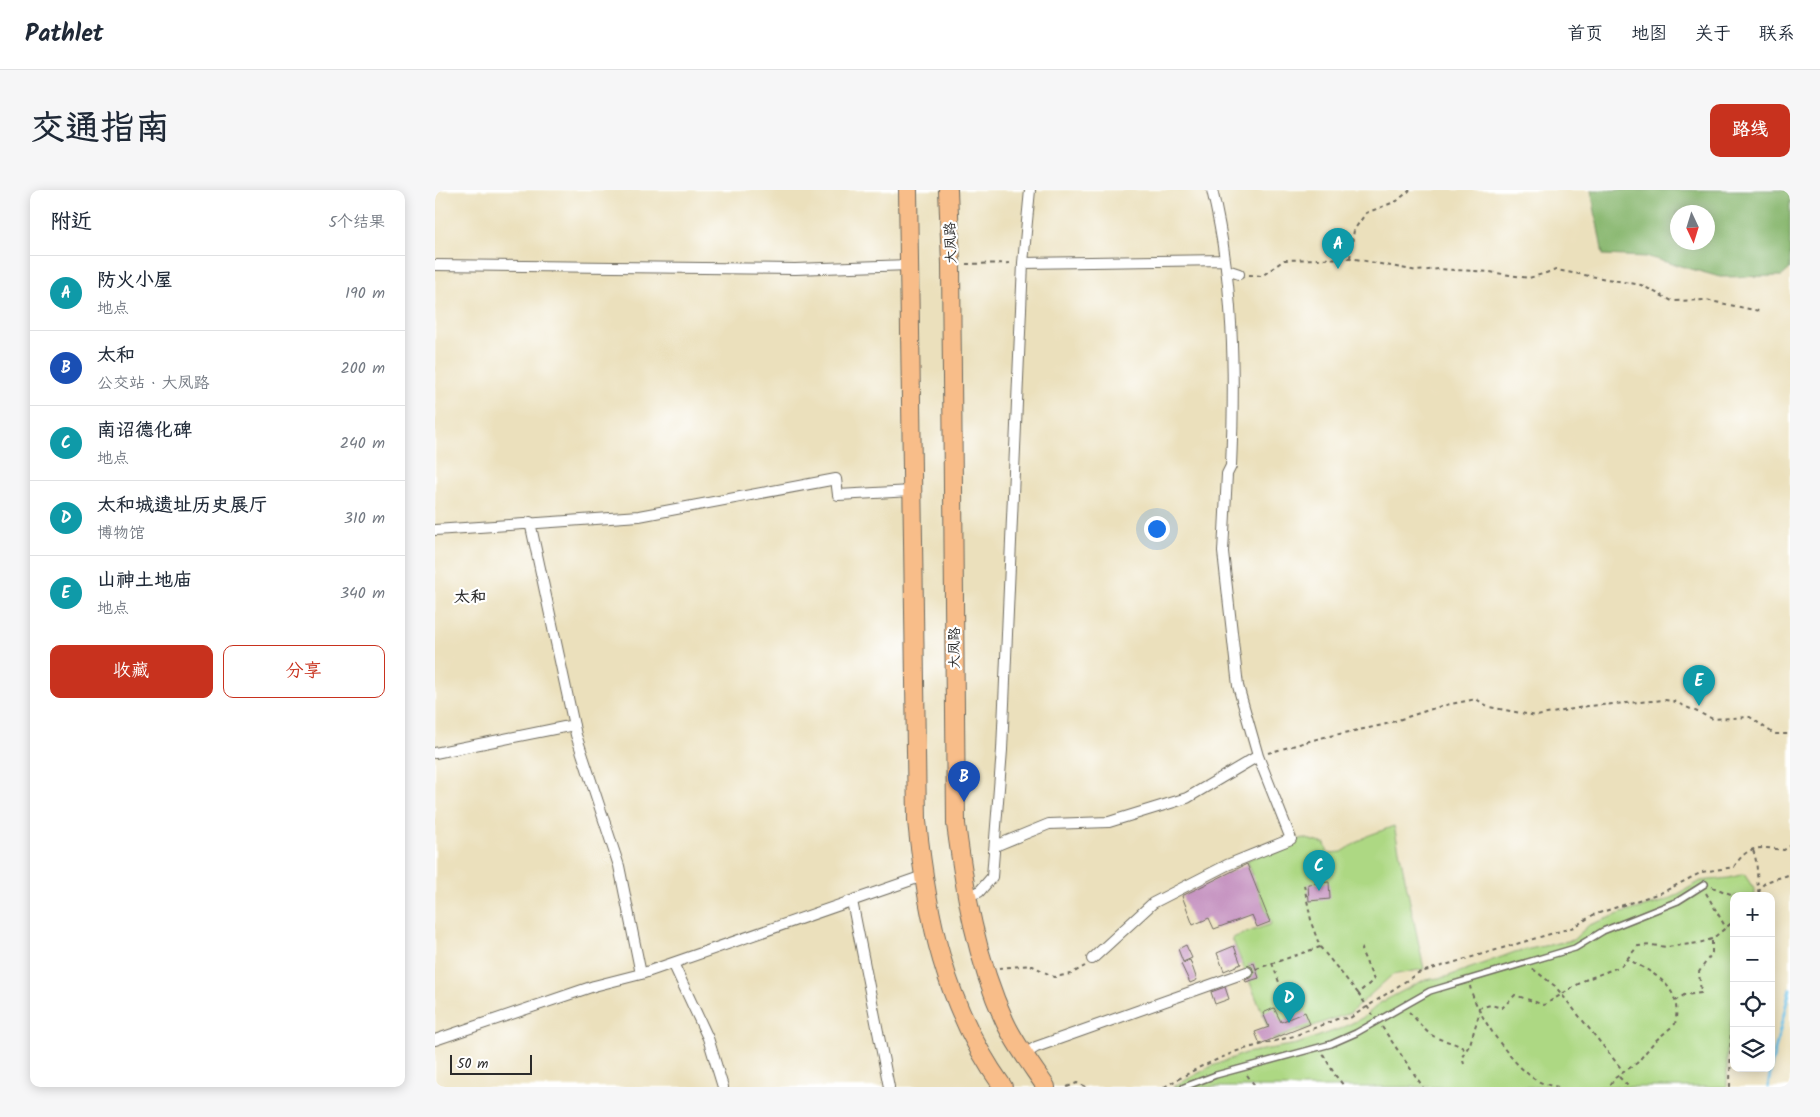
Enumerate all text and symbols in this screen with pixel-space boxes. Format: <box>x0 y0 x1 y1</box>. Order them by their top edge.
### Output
text: Pathlet <box>25 15 104 54</box>
text: 首页 <box>1567 20 1603 49</box>
text: 地图 <box>1631 20 1667 49</box>
text: 关于 <box>1695 20 1731 49</box>
text: 联系 <box>1759 20 1795 49</box>
text: 交通指南 <box>30 102 170 158</box>
button: 路线 <box>1710 104 1790 157</box>
north arrow <box>1670 205 1715 250</box>
text: 附近 <box>50 206 92 239</box>
text: 5个结果 <box>328 210 385 235</box>
street label: 大凤路 <box>939 222 963 264</box>
pin: A <box>1322 228 1354 269</box>
text: 防火小屋 <box>97 266 173 296</box>
text: A <box>61 281 71 306</box>
text: 190 m <box>345 281 385 306</box>
text: 地点 <box>97 296 129 321</box>
text: 太和 <box>97 341 135 371</box>
text: B <box>61 356 71 381</box>
text: 200 m <box>341 356 385 381</box>
text: 公交站 · 大凤路 <box>97 371 210 396</box>
text: 南诏德化碑 <box>97 416 192 446</box>
text: C <box>61 431 71 456</box>
text: 240 m <box>340 431 385 456</box>
text: 地点 <box>97 446 129 471</box>
text: 太和城遗址历史展厅 <box>97 491 268 521</box>
text: D <box>61 506 71 531</box>
text: 310 m <box>344 506 385 531</box>
your location <box>1144 516 1170 542</box>
text: 博物馆 <box>97 521 145 546</box>
text: 山神土地庙 <box>97 566 192 596</box>
text: E <box>62 581 70 606</box>
text: 340 m <box>340 581 385 606</box>
district label: 太和 <box>454 585 486 610</box>
text: 地点 <box>97 596 129 621</box>
street label: 大凤路 <box>944 627 966 669</box>
button: 收藏 <box>50 645 213 698</box>
button: 分享 <box>223 645 385 698</box>
pin: E <box>1683 665 1715 706</box>
pin: B <box>948 761 980 802</box>
pin: C <box>1303 850 1335 891</box>
map controls <box>1730 892 1775 1072</box>
button: + <box>1730 892 1775 937</box>
button: − <box>1730 937 1775 982</box>
pin: D <box>1273 982 1305 1023</box>
button: locate <box>1730 982 1775 1027</box>
button: layers <box>1730 1027 1775 1072</box>
scale bar <box>450 1052 533 1075</box>
text: 50 m <box>457 1053 488 1075</box>

